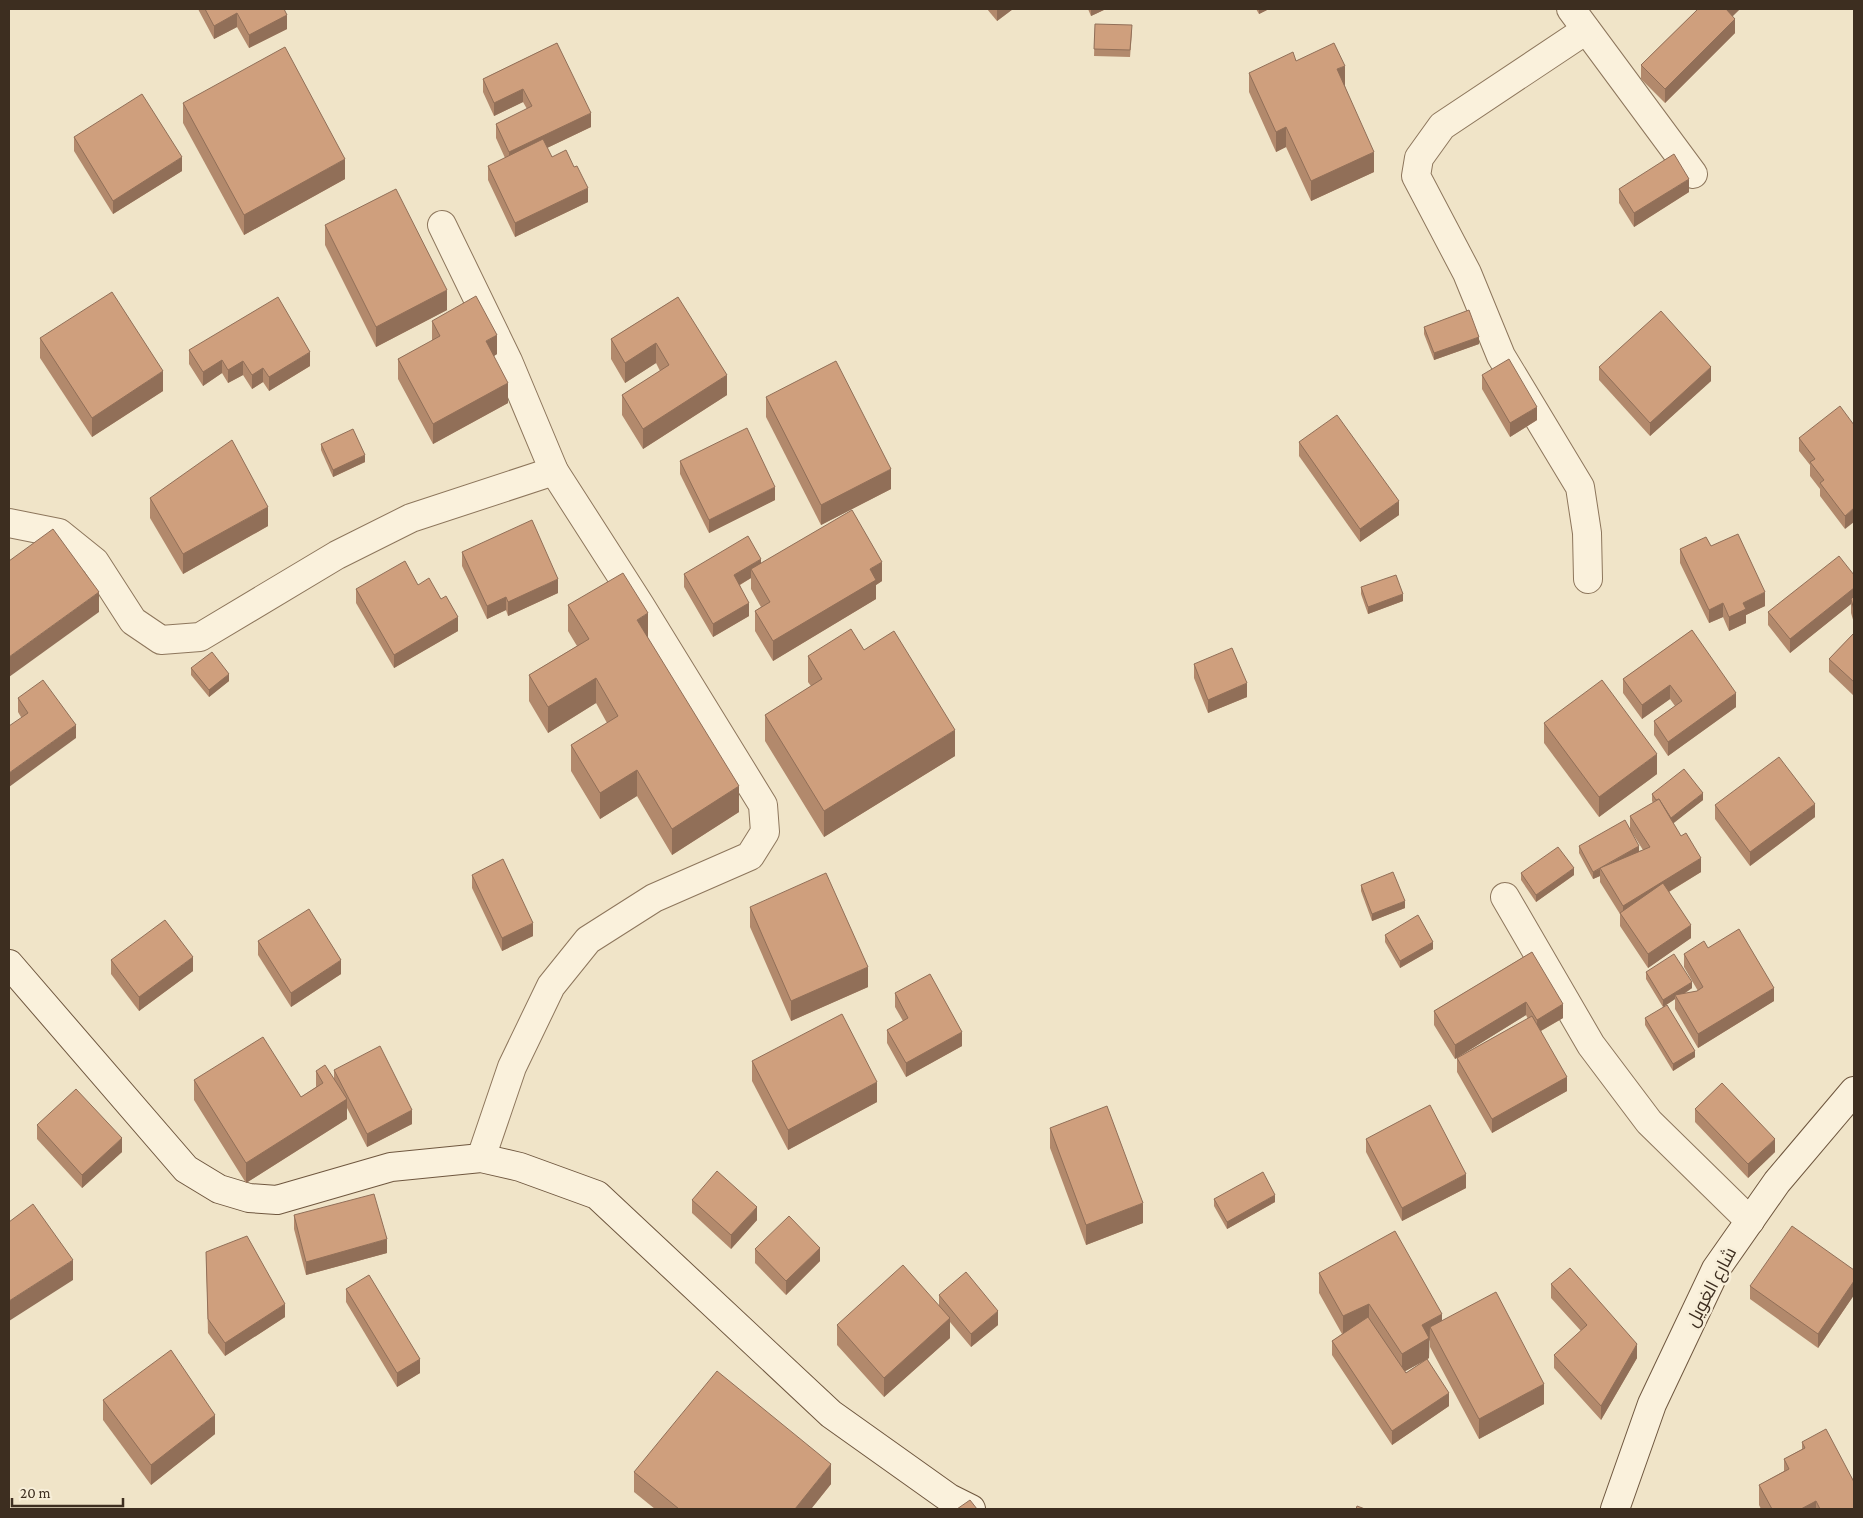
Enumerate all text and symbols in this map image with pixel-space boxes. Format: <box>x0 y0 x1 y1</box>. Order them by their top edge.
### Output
street label: شارع الغويل <box>1682 1244 1742 1331</box>
scale bar <box>12 1476 124 1508</box>
text: 20 m <box>20 1485 51 1501</box>

